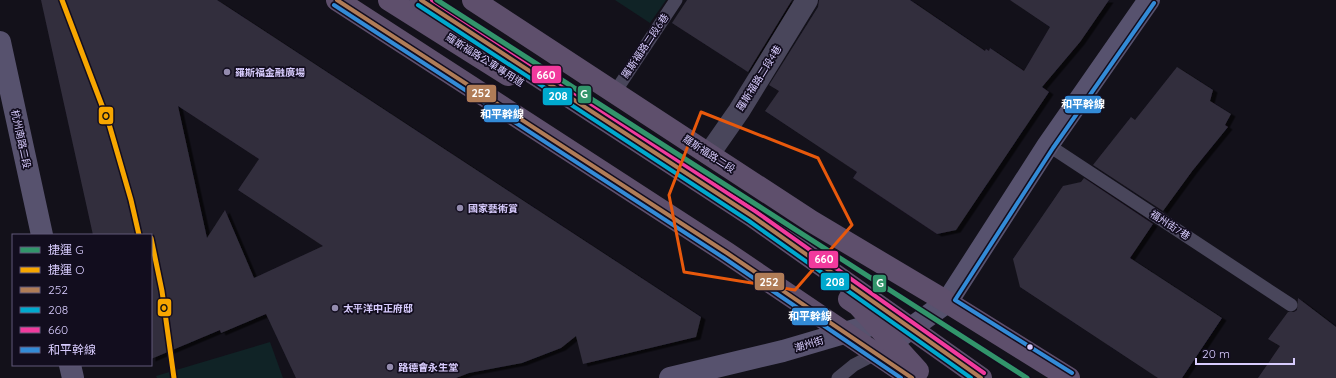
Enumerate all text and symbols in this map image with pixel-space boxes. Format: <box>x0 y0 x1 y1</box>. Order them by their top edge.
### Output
street label: 羅斯福路二段6巷 <box>619 11 671 81</box>
street label: 羅斯福路公車專用道 <box>443 31 527 89</box>
street label: 羅斯福路二段4巷 <box>734 43 784 113</box>
line badge: 660 <box>531 65 562 84</box>
place label: 羅斯福金融廣場 <box>235 66 305 79</box>
marker: 羅斯福金融廣場 <box>222 67 232 77</box>
text: 660 <box>537 68 556 82</box>
line badge: 252 <box>466 84 497 103</box>
line badge: G <box>577 85 592 104</box>
text: 252 <box>472 86 490 100</box>
line badge: 208 <box>542 87 573 106</box>
text: G <box>580 87 588 101</box>
text: 208 <box>548 89 568 103</box>
line badge: 和平幹線 <box>1064 95 1102 114</box>
text: 和平幹線 <box>1061 97 1105 111</box>
line badge: 和平幹線 <box>483 104 520 123</box>
line badge: O <box>98 106 114 125</box>
text: 和平幹線 <box>480 107 524 121</box>
street label: 杭州南路二段 <box>8 108 34 170</box>
text: O <box>102 109 110 123</box>
street label: 羅斯福路二段 <box>680 132 738 176</box>
place label: 國家藝術賞 <box>468 202 518 215</box>
marker: 國家藝術賞 <box>455 203 465 213</box>
street label: 福州街7巷 <box>1148 207 1192 243</box>
legend <box>12 234 152 366</box>
text: 捷運 G <box>48 242 84 257</box>
line badge: 660 <box>808 250 839 269</box>
text: 660 <box>815 252 834 266</box>
text: 捷運 O <box>48 262 84 277</box>
line badge: 252 <box>754 272 785 291</box>
line badge: 208 <box>820 272 850 291</box>
line badge: G <box>872 274 887 293</box>
text: 252 <box>760 275 778 289</box>
text: 208 <box>825 275 845 289</box>
text: G <box>876 276 884 290</box>
text: 252 <box>48 282 68 297</box>
line badge: O <box>157 298 172 317</box>
text: O <box>160 301 168 315</box>
text: 208 <box>48 302 68 317</box>
place label: 太平洋中正府邸 <box>343 302 413 315</box>
marker: 太平洋中正府邸 <box>330 303 340 313</box>
line badge: 和平幹線 <box>791 307 829 326</box>
text: 和平幹線 <box>788 309 832 323</box>
text: 660 <box>48 322 68 337</box>
street label: 潮州街 <box>793 333 825 355</box>
scale bar <box>1196 340 1294 366</box>
text: 和平幹線 <box>48 342 96 357</box>
unlabelled marker <box>1025 342 1035 352</box>
text: 20 m <box>1202 346 1230 361</box>
place label: 路德會永生堂 <box>398 361 458 374</box>
marker: 路德會永生堂 <box>385 362 395 372</box>

